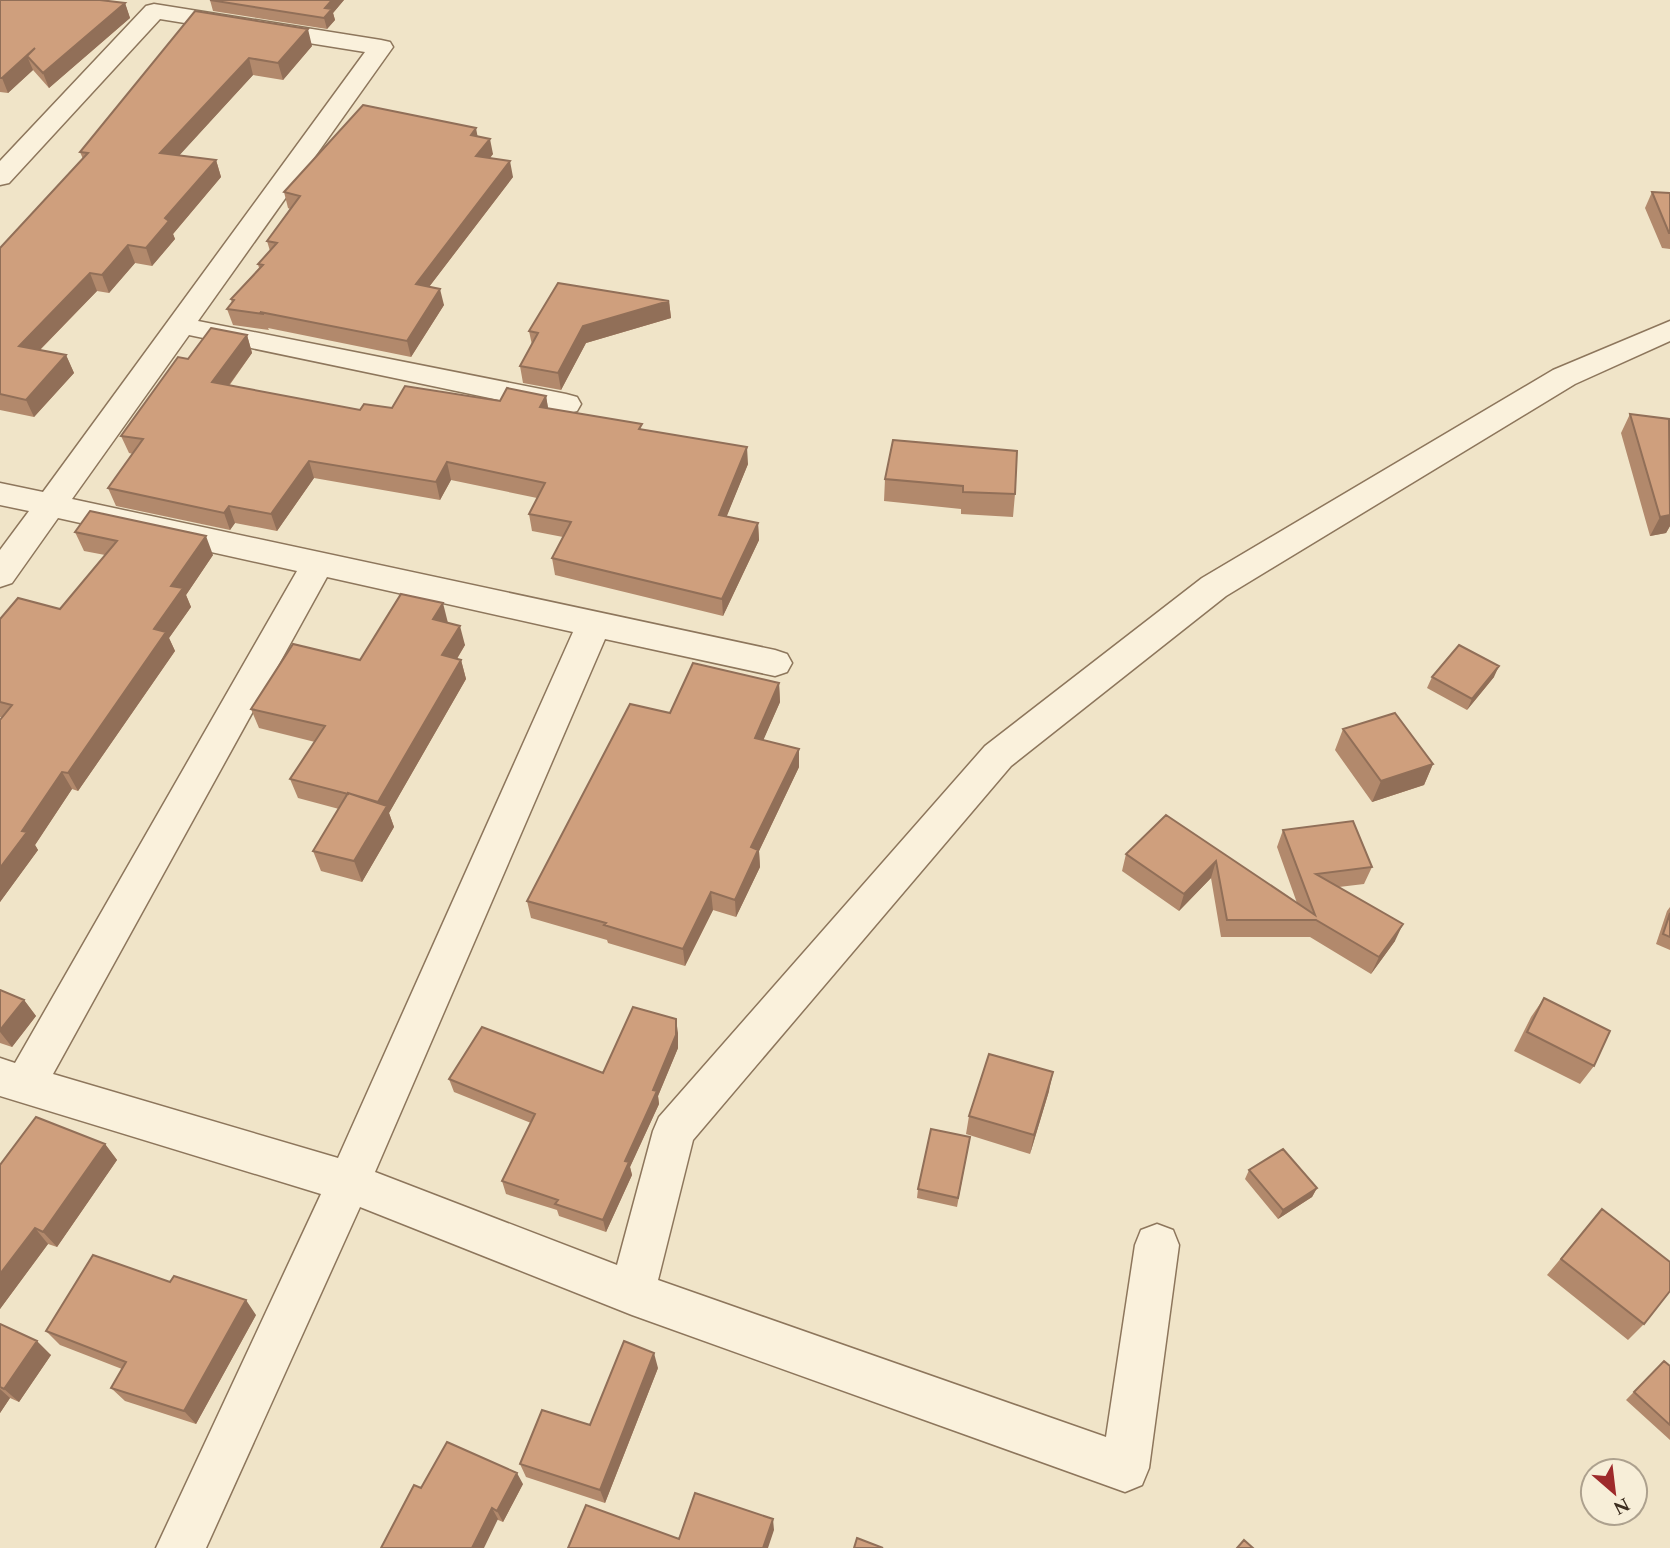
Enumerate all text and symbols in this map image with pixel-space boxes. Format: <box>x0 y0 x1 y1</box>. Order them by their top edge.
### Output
north arrow <box>1579 1457 1649 1527</box>
text: N <box>1608 1489 1635 1522</box>

